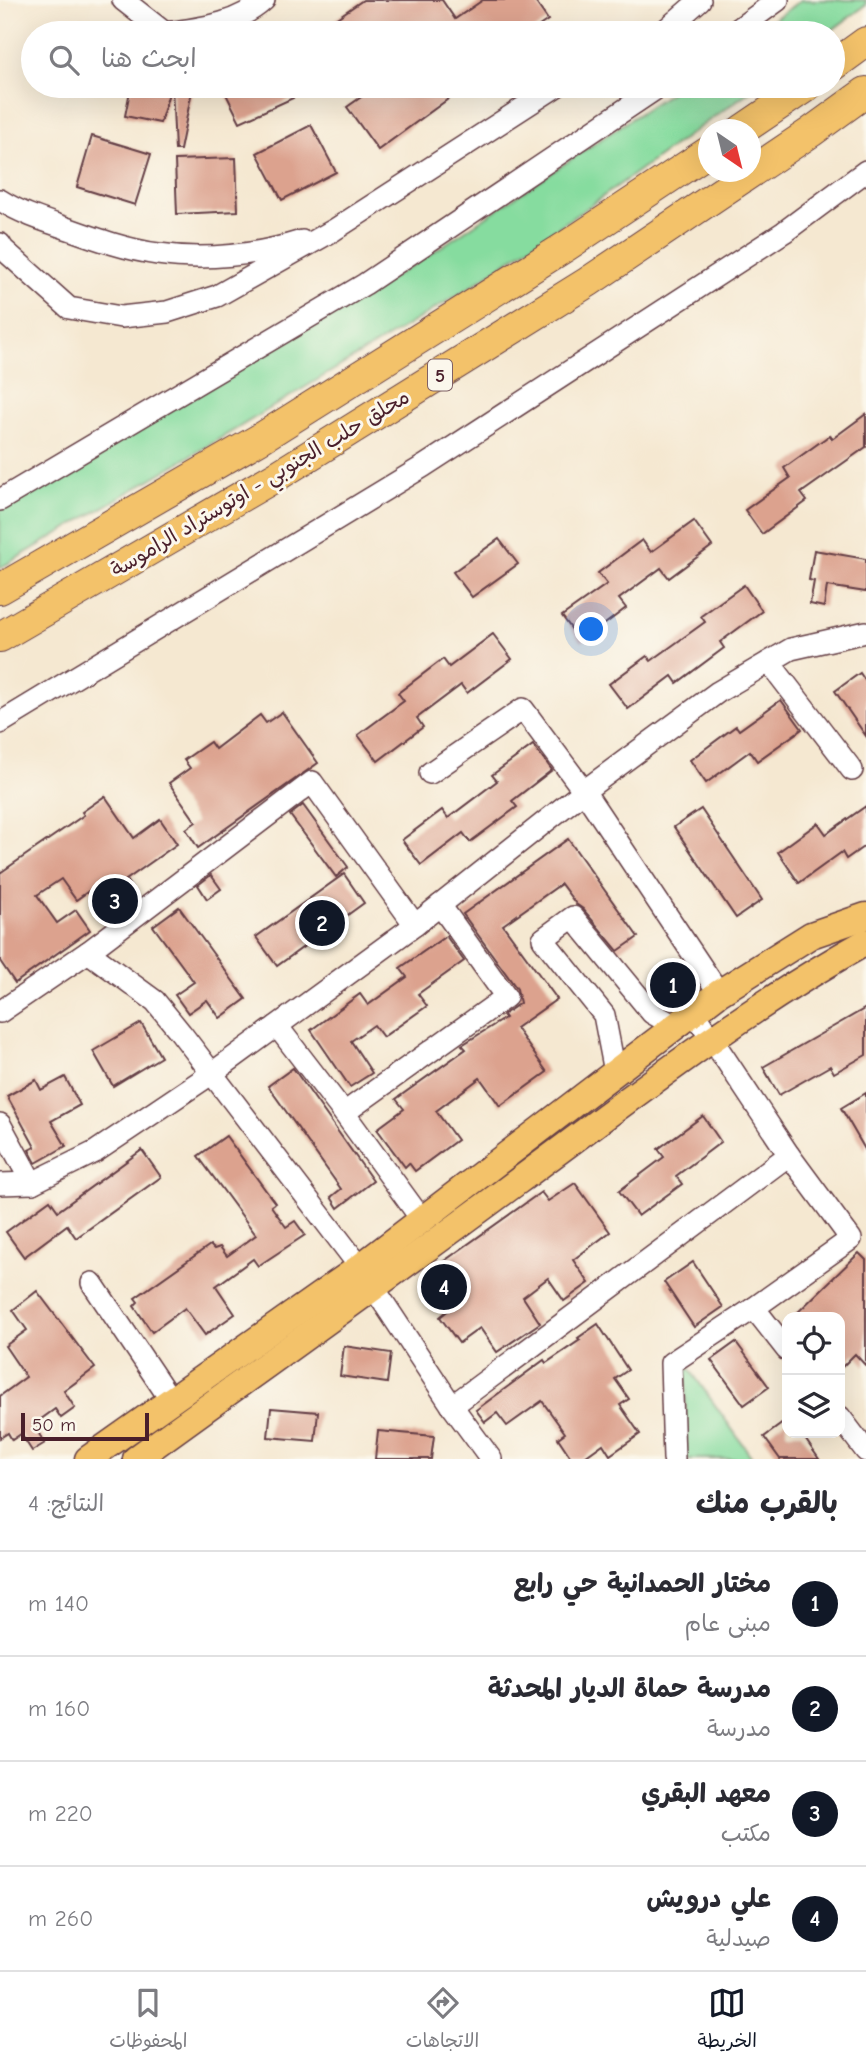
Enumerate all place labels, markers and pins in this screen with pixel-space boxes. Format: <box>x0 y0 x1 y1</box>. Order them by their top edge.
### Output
pin: 3 <box>92 875 138 927</box>
pin: 2 <box>299 897 345 949</box>
pin: 1 <box>650 959 696 1011</box>
pin: 4 <box>421 1261 467 1313</box>

